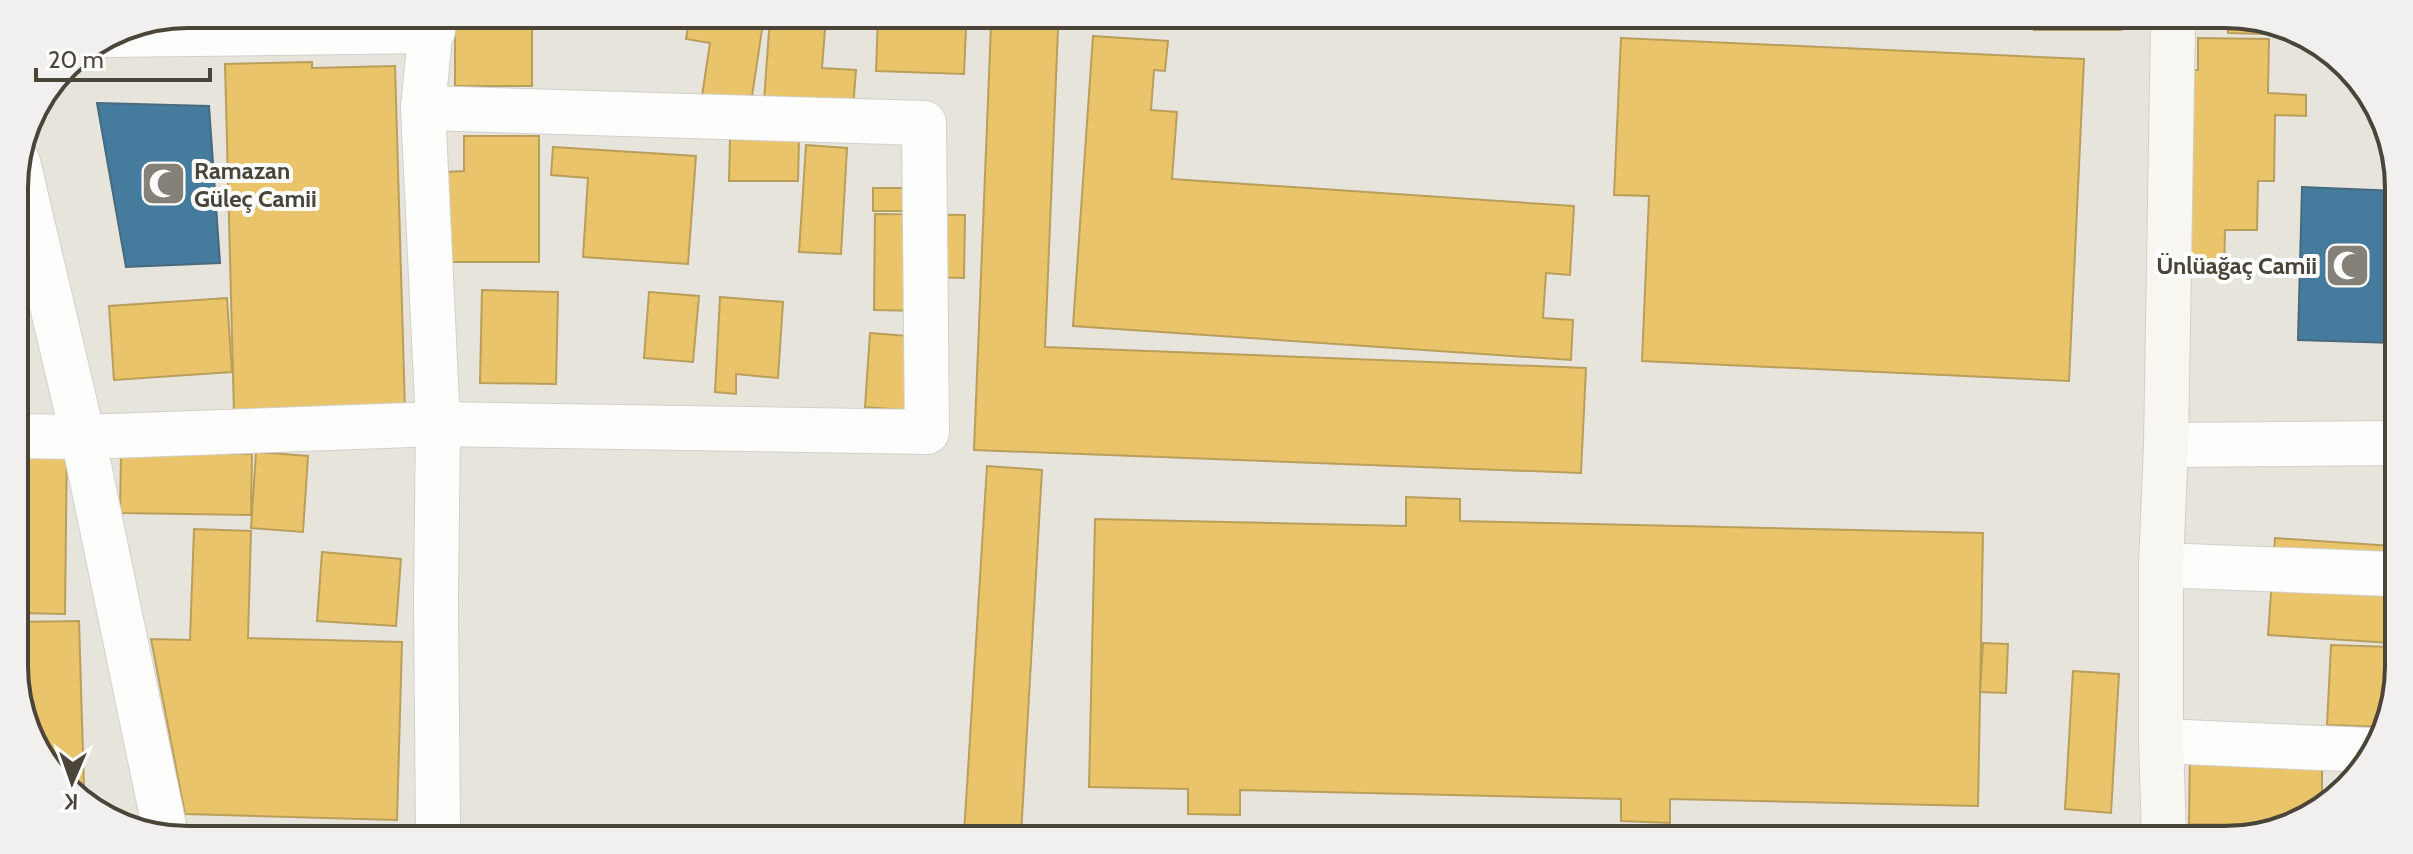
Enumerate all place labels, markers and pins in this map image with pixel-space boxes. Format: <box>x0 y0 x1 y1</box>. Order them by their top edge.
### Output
place label: Ramazan Güleç Camii <box>194 156 317 213</box>
mosque icon: Ramazan Güleç Camii <box>139 160 187 208</box>
mosque icon: Ünlüağaç Camii <box>2324 241 2372 289</box>
place label: Ünlüağaç Camii <box>2156 251 2317 280</box>

